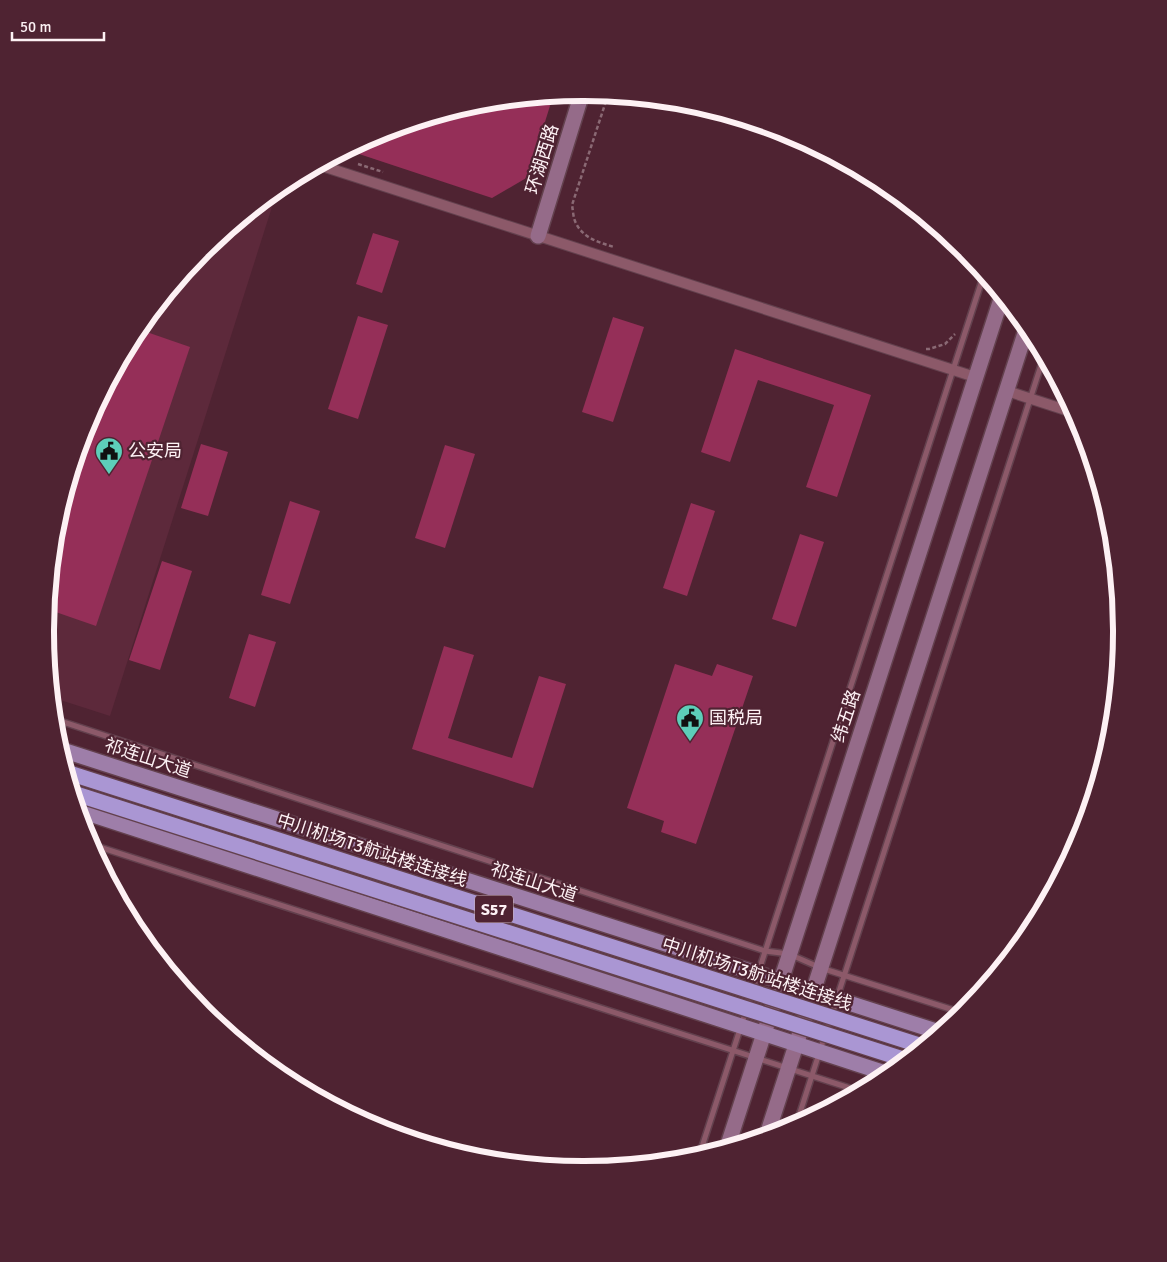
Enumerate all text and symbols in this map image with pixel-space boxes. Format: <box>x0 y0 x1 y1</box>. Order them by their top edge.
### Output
scale bar <box>12 10 105 42</box>
text: 50 m <box>20 18 51 36</box>
street label: 环湖西路 <box>521 121 563 197</box>
public building icon: 公安局 <box>94 436 124 475</box>
place label: 公安局 <box>128 440 182 462</box>
street label: 纬五路 <box>827 687 865 745</box>
public building icon: 国税局 <box>675 703 705 742</box>
place label: 国税局 <box>709 707 763 729</box>
street label: 祁连山大道 <box>102 734 194 782</box>
street label: 中川机场T3航站楼连接线 <box>274 809 470 891</box>
street label: 祁连山大道 <box>488 858 580 906</box>
road number: S57 <box>475 896 513 922</box>
street label: 中川机场T3航站楼连接线 <box>659 933 855 1015</box>

